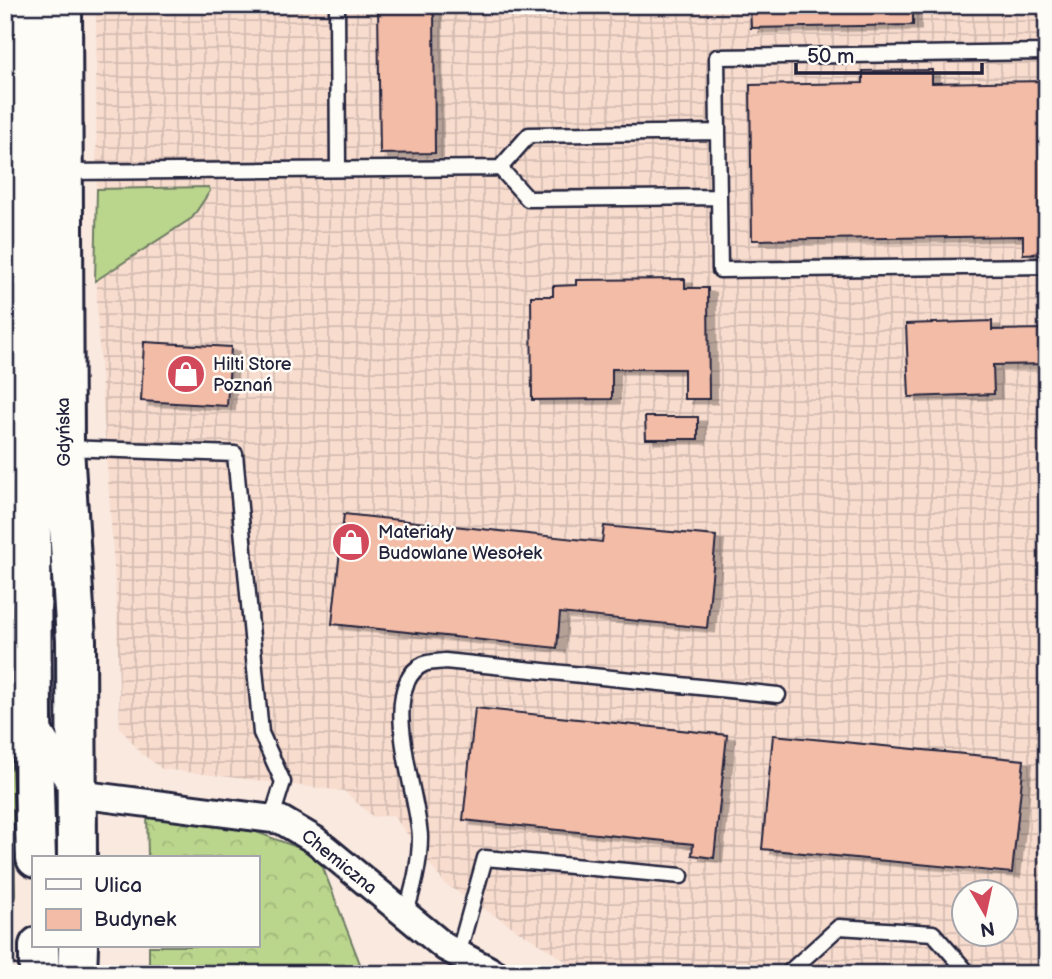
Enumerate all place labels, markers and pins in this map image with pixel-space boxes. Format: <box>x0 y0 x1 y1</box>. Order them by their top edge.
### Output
shop icon: Hilti Store Poznań <box>165 353 207 395</box>
place label: Hilti Store Poznań <box>213 354 292 396</box>
shop icon: Materiały Budowlane Wesołek <box>330 521 372 563</box>
place label: Materiały Budowlane Wesołek <box>378 522 542 564</box>

